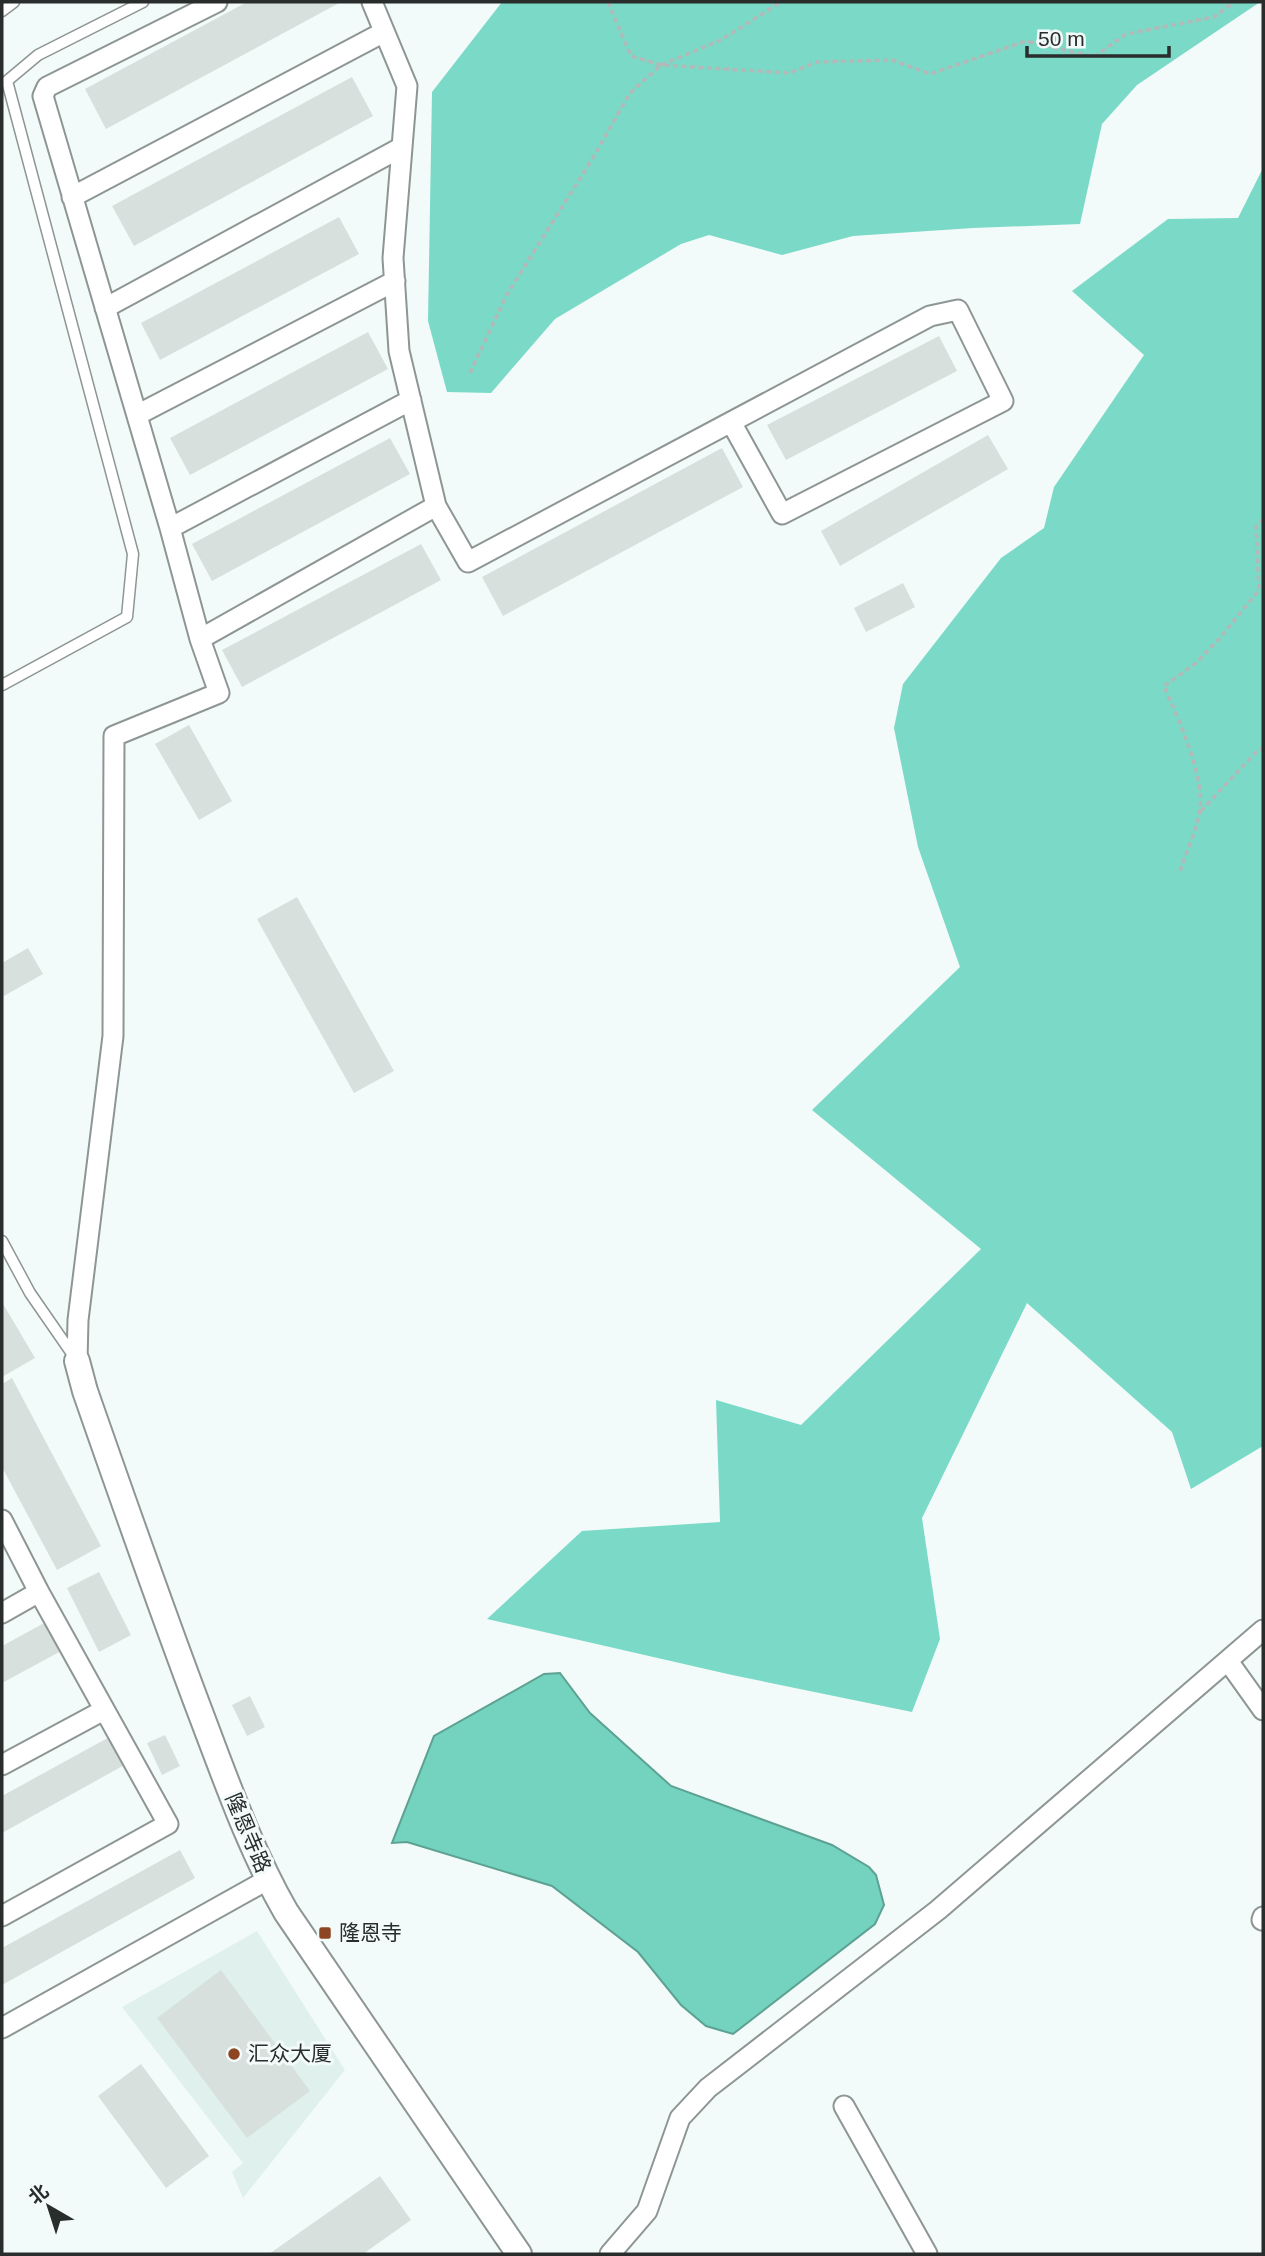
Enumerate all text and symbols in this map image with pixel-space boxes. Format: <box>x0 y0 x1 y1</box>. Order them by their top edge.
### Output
scale bar <box>1027 14 1169 58</box>
text: 50 m <box>1038 27 1085 50</box>
street label: 隆恩寺路 <box>221 1790 275 1876</box>
place label: 隆恩寺 <box>339 1921 402 1944</box>
marker: 隆恩寺 <box>317 1925 333 1941</box>
place label: 汇众大厦 <box>248 2042 332 2065</box>
marker: 汇众大厦 <box>226 2046 242 2062</box>
north arrow <box>14 2172 84 2242</box>
text: 北 <box>25 2180 53 2208</box>

